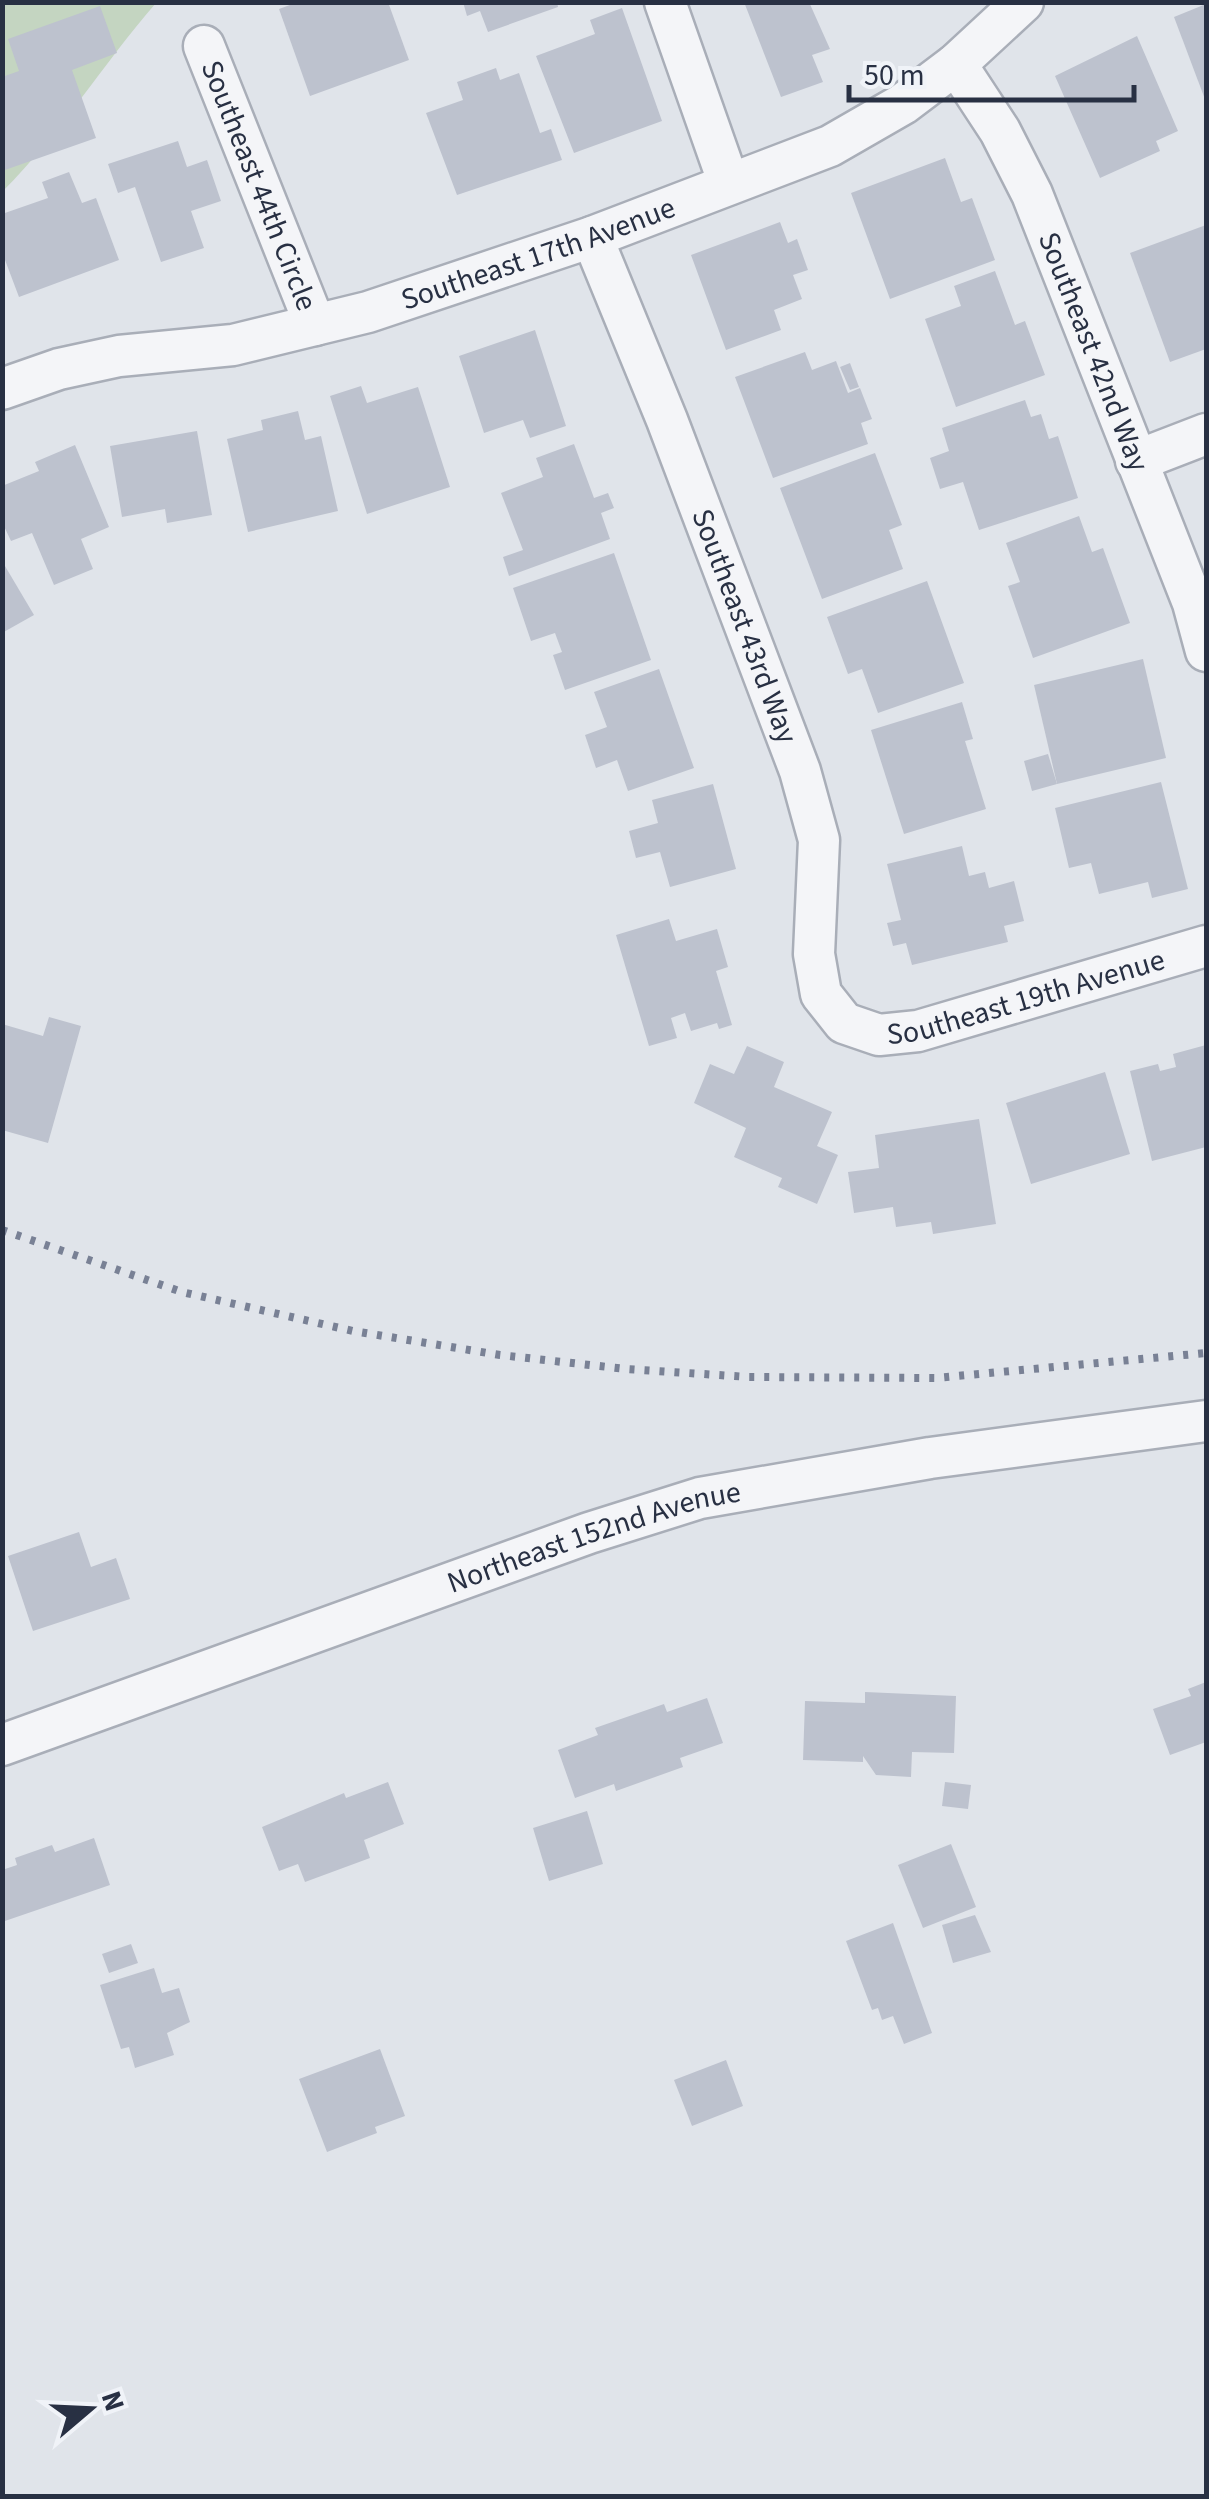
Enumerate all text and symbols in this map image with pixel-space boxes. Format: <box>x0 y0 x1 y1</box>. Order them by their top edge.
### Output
scale bar <box>849 40 1134 102</box>
street label: Southeast 44th Circle <box>190 54 329 317</box>
text: 50 m <box>864 54 925 97</box>
street label: Southeast 17th Avenue <box>395 186 681 321</box>
street label: Southeast 42nd Way <box>1027 225 1160 477</box>
street label: Southeast 43rd Way <box>681 503 809 749</box>
street label: Southeast 19th Avenue <box>885 938 1170 1056</box>
street label: Northeast 152nd Avenue <box>441 1470 744 1604</box>
north arrow <box>40 2359 140 2459</box>
text: N <box>91 2386 135 2417</box>

